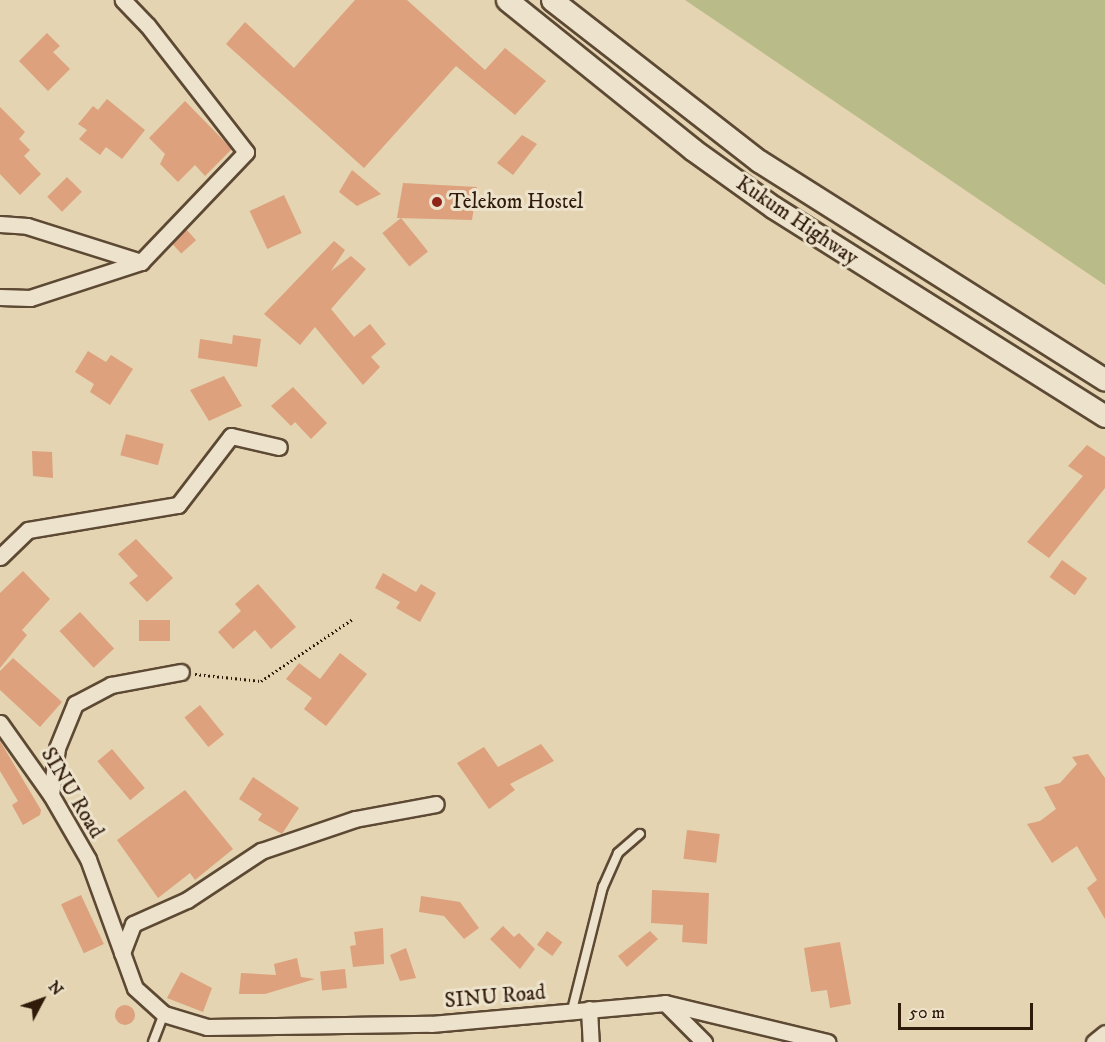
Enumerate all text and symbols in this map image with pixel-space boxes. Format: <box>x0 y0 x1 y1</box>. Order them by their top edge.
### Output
street label: Kukum Highway <box>731 171 863 271</box>
place label: Telekom Hostel <box>449 189 583 215</box>
marker: Telekom Hostel <box>430 195 444 209</box>
street label: SINU Road <box>35 743 109 843</box>
north arrow <box>12 970 72 1030</box>
text: N <box>44 977 67 1000</box>
street label: SINU Road <box>444 980 546 1014</box>
scale bar <box>901 991 1036 1029</box>
text: 50 m <box>909 1002 945 1024</box>

